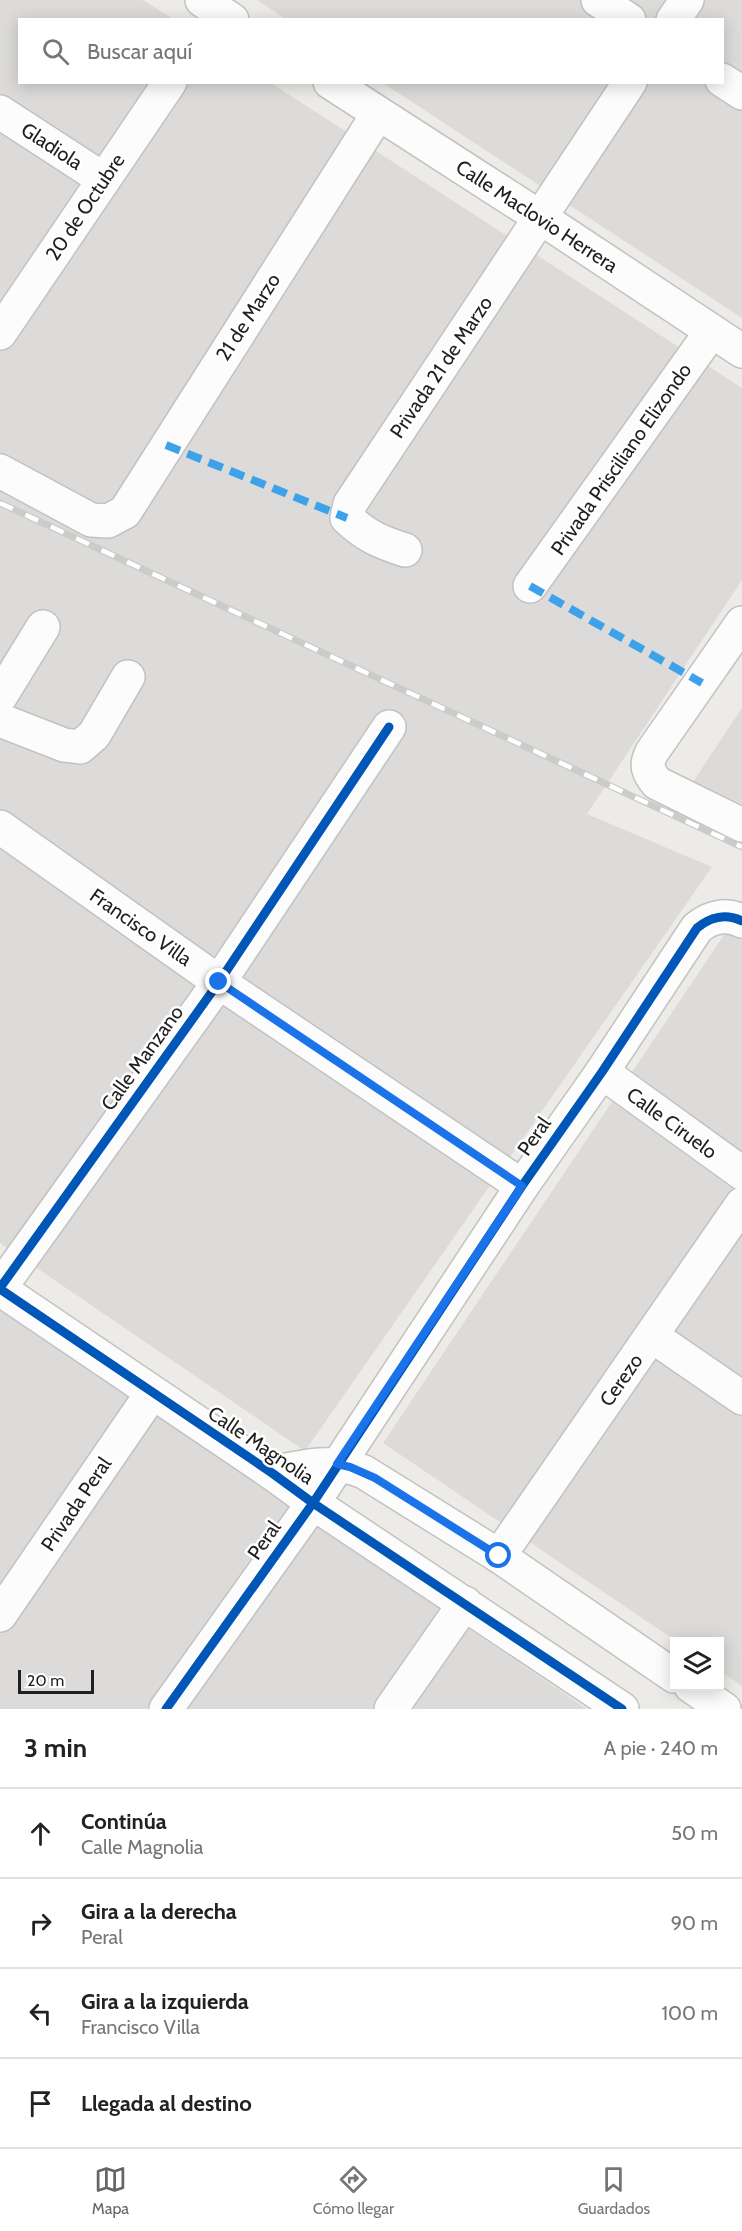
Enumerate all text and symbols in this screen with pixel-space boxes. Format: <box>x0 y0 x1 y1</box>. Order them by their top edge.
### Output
search box <box>18 18 724 84</box>
icon: search <box>39 35 72 68</box>
text: Buscar aquí <box>87 38 192 65</box>
street label: Gladiola <box>17 117 88 175</box>
street label: 20 de Octubre <box>40 149 130 265</box>
street label: Calle Maclovio Herrera <box>451 155 623 278</box>
street label: 21 de Marzo <box>211 269 285 365</box>
street label: Privada 21 de Marzo <box>385 291 497 443</box>
street label: Privada Prisciliano Elizondo <box>546 359 696 559</box>
street label: Francisco Villa <box>85 883 197 971</box>
route end <box>205 968 231 994</box>
street label: Calle Manzano <box>96 1001 188 1115</box>
street label: Calle Ciruelo <box>622 1082 722 1164</box>
street label: Peral <box>512 1112 556 1160</box>
street label: Cerezo <box>594 1349 648 1411</box>
street label: Calle Magnolia <box>204 1401 319 1489</box>
street label: Privada Peral <box>36 1452 116 1556</box>
street label: Peral <box>242 1516 286 1564</box>
route start <box>485 1542 511 1568</box>
map controls <box>670 1637 724 1691</box>
button: layers <box>670 1637 724 1691</box>
scale bar <box>18 1667 94 1694</box>
text: 20 m <box>27 1671 64 1690</box>
text: 3 min <box>24 1732 87 1764</box>
text: A pie · 240 m <box>604 1736 718 1760</box>
text: Continúa <box>81 1808 167 1835</box>
icon: ahead <box>24 1817 57 1850</box>
text: 50 m <box>671 1821 718 1845</box>
text: Calle Magnolia <box>81 1835 203 1859</box>
text: Gira a la derecha <box>81 1898 237 1925</box>
icon: right <box>24 1907 57 1940</box>
text: 90 m <box>671 1911 718 1935</box>
text: Peral <box>81 1925 123 1949</box>
text: Gira a la izquierda <box>81 1988 249 2015</box>
icon: left <box>24 1997 57 2030</box>
text: 100 m <box>662 2001 718 2025</box>
text: Francisco Villa <box>81 2015 200 2039</box>
icon: arrive <box>24 2087 57 2120</box>
text: Llegada al destino <box>81 2090 252 2117</box>
tab: Mapa <box>92 2163 129 2218</box>
tab: Cómo llegar <box>313 2163 394 2218</box>
tab: Guardados <box>578 2163 650 2218</box>

